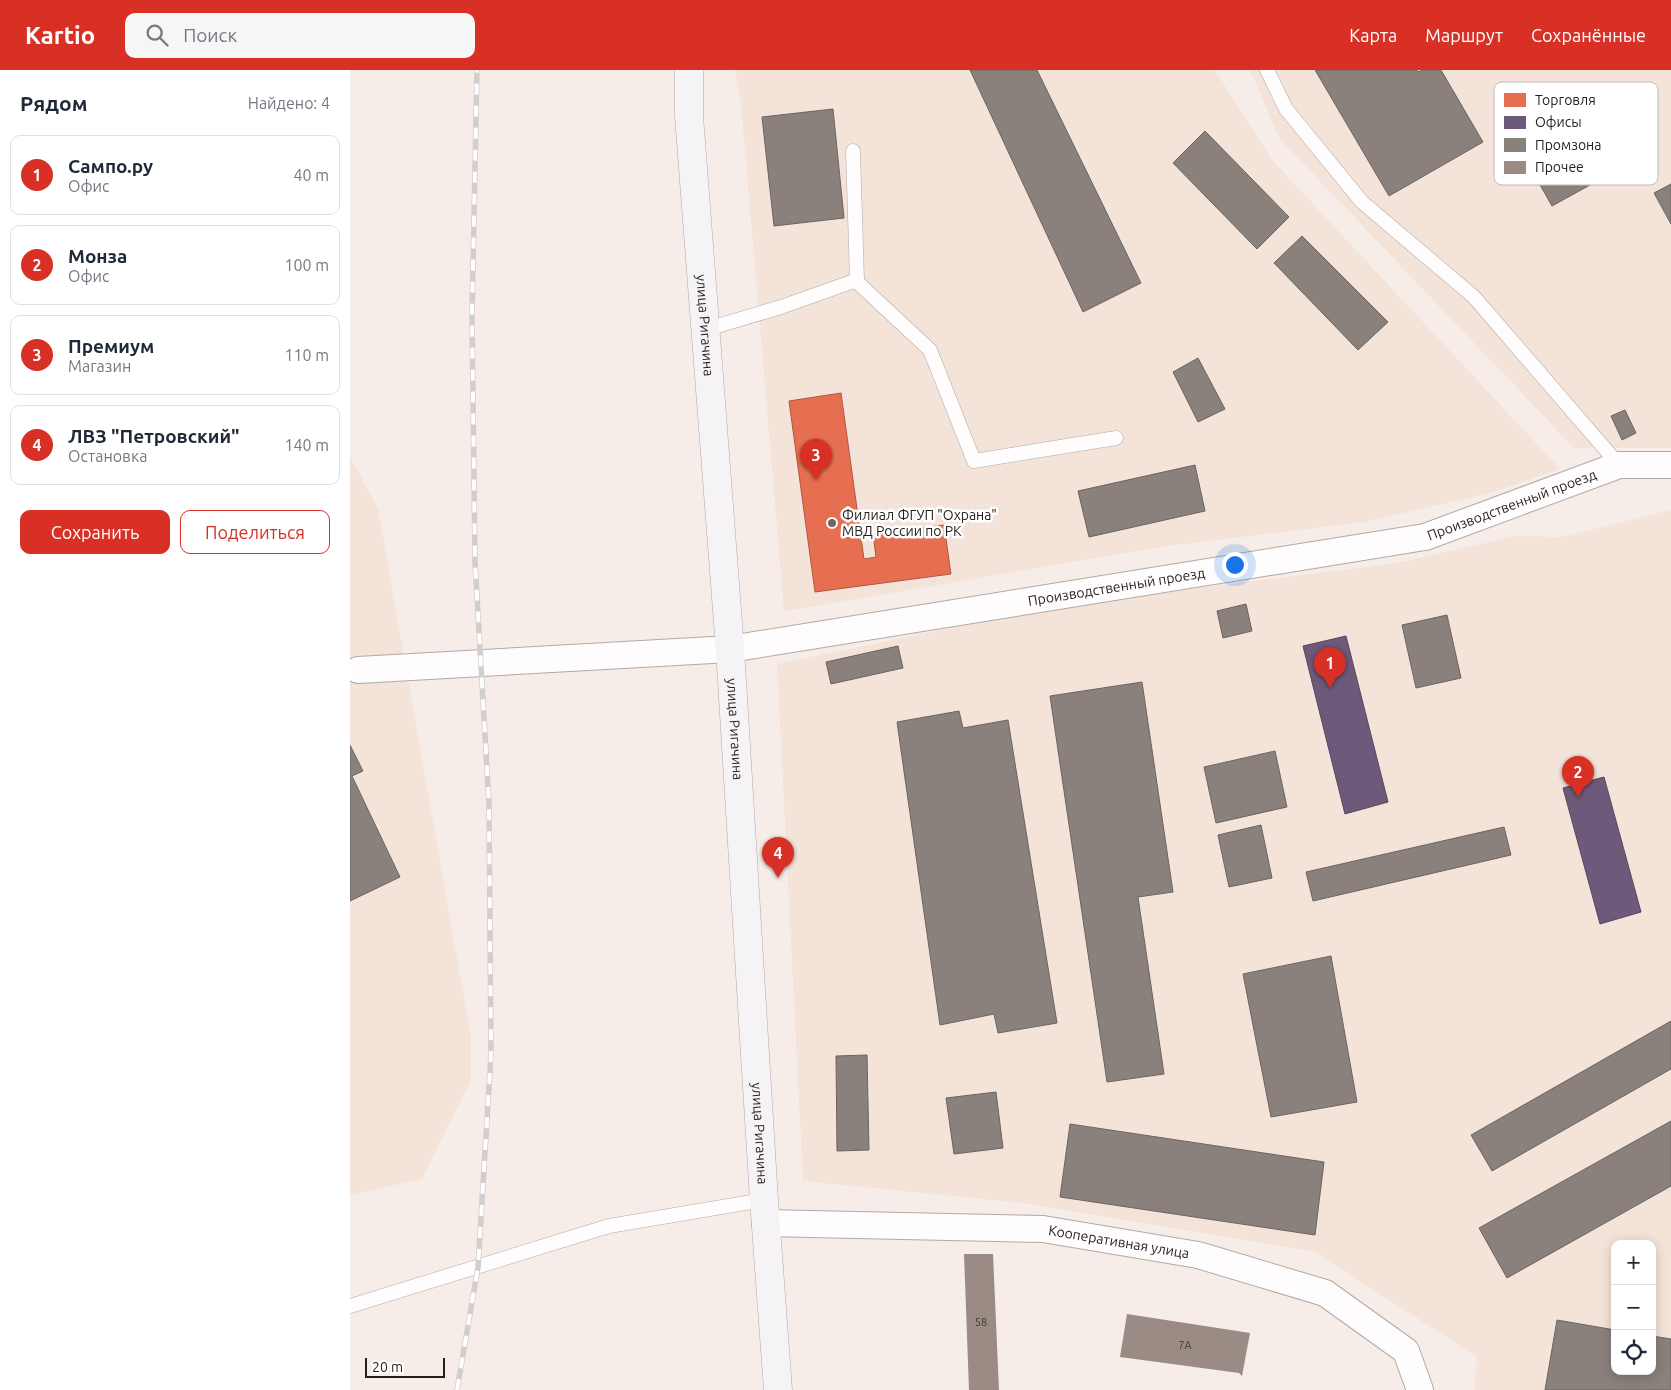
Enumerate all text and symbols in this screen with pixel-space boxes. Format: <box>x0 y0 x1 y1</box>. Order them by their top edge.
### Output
search box <box>125 13 475 58</box>
icon: search <box>143 21 171 49</box>
text: Kartio <box>25 22 95 49</box>
text: Поиск <box>183 24 237 46</box>
text: Карта <box>1349 25 1397 45</box>
text: Маршрут <box>1425 25 1503 45</box>
text: Сохранённые <box>1531 25 1646 45</box>
legend <box>1494 82 1658 185</box>
text: Рядом <box>20 91 88 115</box>
text: Торговля <box>1535 92 1596 108</box>
text: Найдено: 4 <box>248 94 330 112</box>
text: Офисы <box>1535 114 1582 130</box>
text: Промзона <box>1535 137 1602 153</box>
text: Сампо.ру <box>68 155 153 177</box>
text: Прочее <box>1535 159 1584 175</box>
text: 1 <box>32 166 42 184</box>
text: 40 m <box>293 166 329 184</box>
text: Офис <box>68 177 109 195</box>
text: Монза <box>68 245 127 267</box>
text: 2 <box>32 256 42 274</box>
text: 100 m <box>284 256 329 274</box>
text: Офис <box>68 267 109 285</box>
street label: улица Ригачина <box>693 274 717 377</box>
text: Премиум <box>68 335 154 357</box>
text: 3 <box>32 346 42 364</box>
text: 110 m <box>284 346 329 364</box>
text: Магазин <box>68 357 131 375</box>
text: ЛВЗ "Петровский" <box>68 425 240 447</box>
text: 4 <box>32 436 42 454</box>
text: 140 m <box>284 436 329 454</box>
pin: 3 <box>800 439 832 480</box>
text: Остановка <box>68 447 147 465</box>
street label: Производственный проезд <box>1425 466 1598 543</box>
place label: Филиал ФГУП "Охрана" МВД России по РК <box>842 507 997 539</box>
button: Сохранить <box>20 510 170 554</box>
button: Поделиться <box>180 510 330 554</box>
marker: Филиал ФГУП "Охрана" МВД России по РК <box>826 517 838 529</box>
your location <box>1222 552 1248 578</box>
street label: Производственный проезд <box>1027 565 1206 609</box>
pin: 1 <box>1314 647 1346 688</box>
street label: улица Ригачина <box>724 678 746 781</box>
pin: 2 <box>1562 756 1594 797</box>
pin: 4 <box>762 837 794 878</box>
street label: улица Ригачина <box>749 1082 771 1185</box>
street label: Кооперативная улица <box>1047 1222 1191 1261</box>
map controls <box>1611 1240 1656 1375</box>
button: + <box>1611 1240 1656 1285</box>
button: − <box>1611 1285 1656 1330</box>
house number: 58 <box>975 1316 987 1328</box>
button: locate <box>1611 1330 1656 1375</box>
house number: 7А <box>1178 1339 1193 1351</box>
scale bar <box>365 1355 445 1378</box>
text: 20 m <box>372 1359 403 1375</box>

